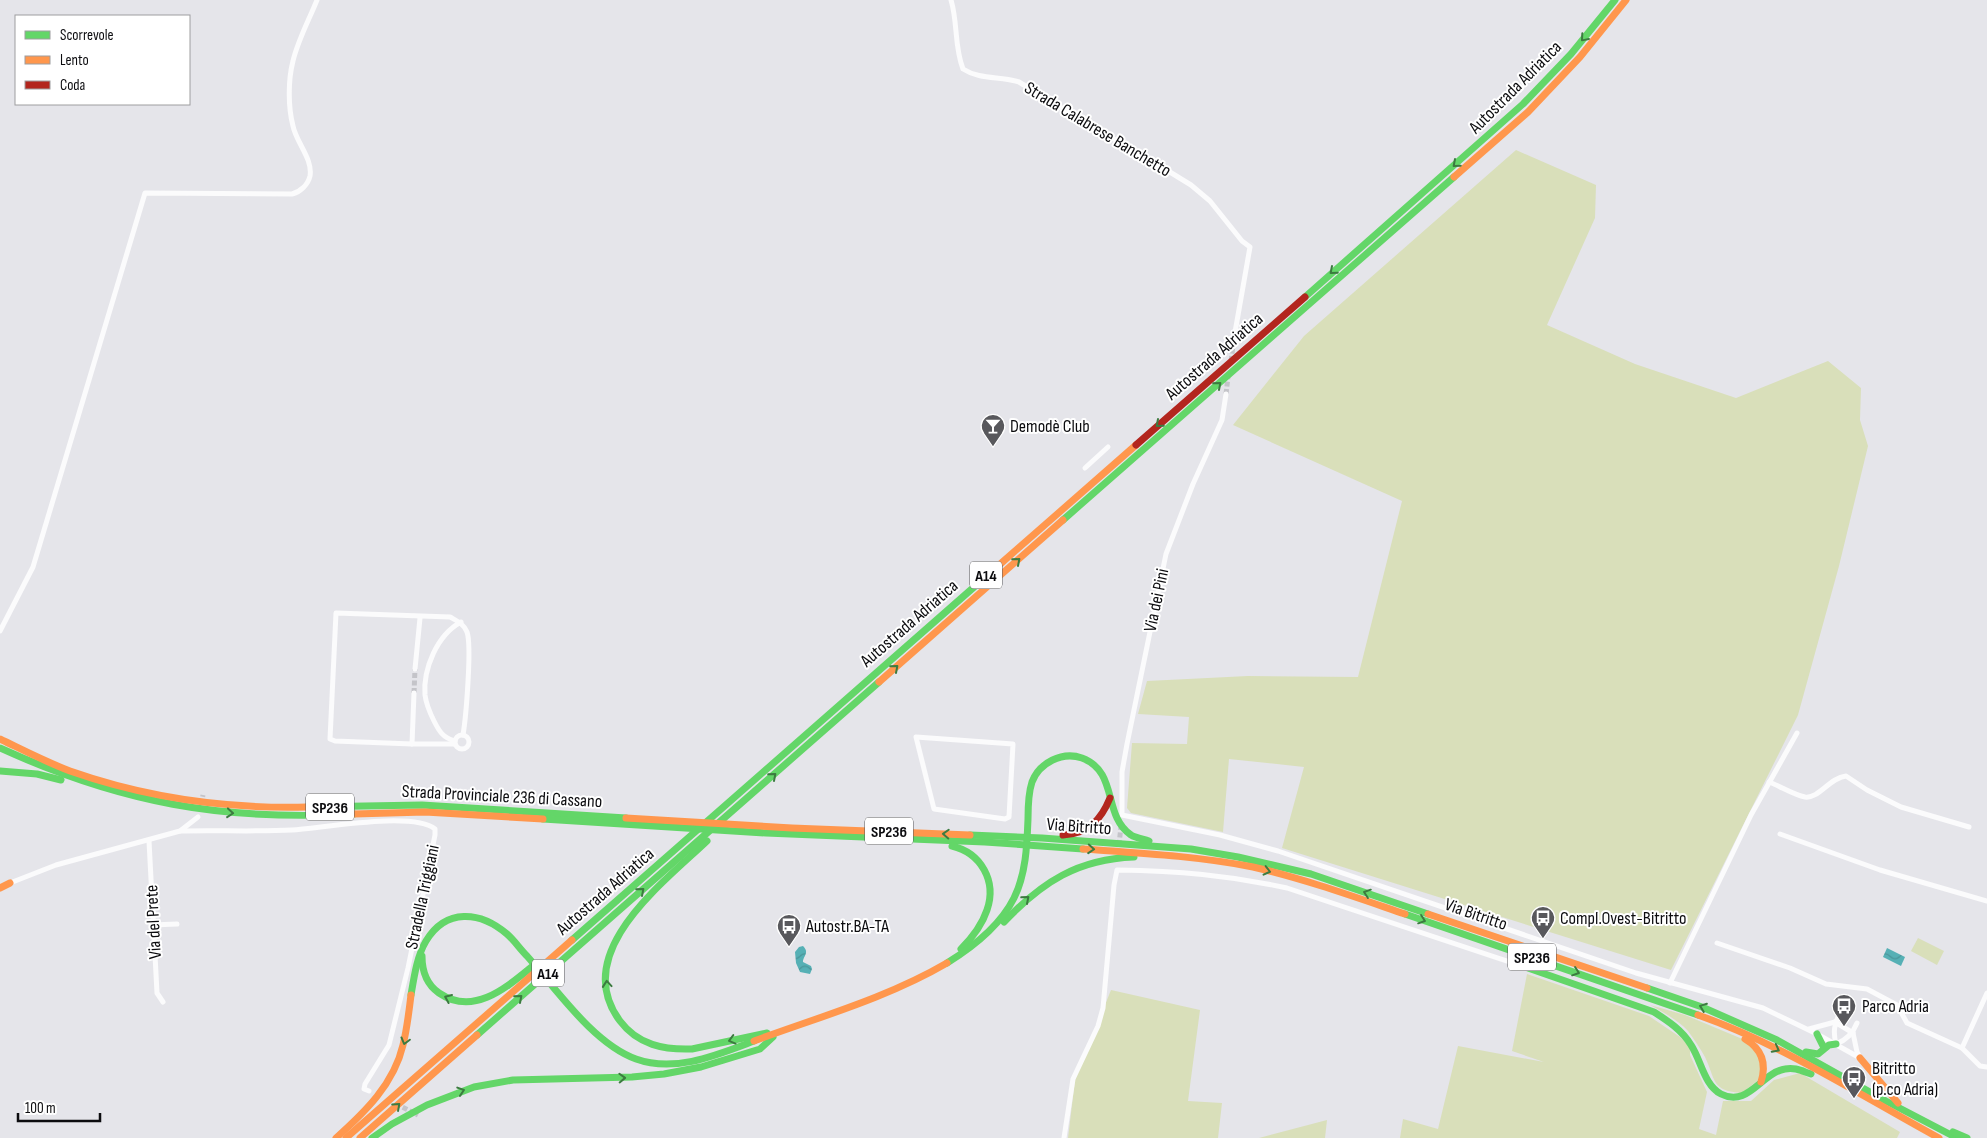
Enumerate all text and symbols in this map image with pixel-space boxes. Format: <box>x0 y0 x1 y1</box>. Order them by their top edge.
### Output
legend <box>15 15 190 105</box>
text: Scorrevole <box>60 26 114 45</box>
one-way arrow <box>1581 32 1590 41</box>
street label: Autostrada Adriatica <box>1464 37 1566 139</box>
text: Lento <box>60 51 89 70</box>
text: Coda <box>60 76 86 95</box>
street label: Strada Calabrese Banchetto <box>1021 77 1175 181</box>
one-way arrow <box>1452 158 1461 167</box>
one-way arrow <box>1330 265 1339 274</box>
street label: Autostrada Adriatica <box>1161 308 1267 405</box>
one-way arrow <box>1212 382 1221 390</box>
bar icon: Demodè Club <box>980 413 1006 447</box>
place label: Demodè Club <box>1010 416 1090 437</box>
one-way arrow <box>1155 419 1164 428</box>
one-way arrow <box>1011 558 1020 567</box>
road number: A14 <box>970 562 1002 588</box>
street label: Via dei Pini <box>1140 567 1173 634</box>
street label: Autostrada Adriatica <box>856 575 962 672</box>
one-way arrow <box>889 665 898 674</box>
one-way arrow <box>767 773 776 782</box>
street label: Strada Provinciale 236 di Cassano <box>401 781 603 812</box>
road number: SP236 <box>306 794 354 820</box>
one-way arrow <box>227 808 235 819</box>
street label: Via Bitritto <box>1046 814 1112 839</box>
road number: SP236 <box>865 818 913 844</box>
one-way arrow <box>942 828 950 839</box>
street label: Stradella Triggiani <box>401 843 444 951</box>
street label: Autostrada Adriatica <box>552 843 658 940</box>
one-way arrow <box>1087 844 1095 855</box>
one-way arrow <box>1263 865 1272 876</box>
street label: Via del Prete <box>141 884 166 960</box>
one-way arrow <box>636 888 645 897</box>
one-way arrow <box>1364 889 1372 899</box>
street label: Via Bitritto <box>1442 894 1510 935</box>
one-way arrow <box>1020 896 1029 905</box>
bus stop icon: Compl.Ovest-Bitritto <box>1530 905 1556 939</box>
place label: Compl.Ovest-Bitritto <box>1560 908 1687 929</box>
bus stop icon: Autostr.BA-TA <box>776 913 802 947</box>
one-way arrow <box>1417 914 1426 924</box>
place label: Autostr.BA-TA <box>805 916 889 937</box>
road number: SP236 <box>1508 944 1556 970</box>
road number: A14 <box>532 960 564 986</box>
one-way arrow <box>1571 966 1580 976</box>
one-way arrow <box>601 979 612 987</box>
bus stop icon: Parco Adria <box>1831 993 1857 1027</box>
one-way arrow <box>444 994 453 1005</box>
one-way arrow <box>513 995 522 1004</box>
place label: Parco Adria <box>1862 996 1929 1017</box>
one-way arrow <box>1700 1003 1708 1013</box>
one-way arrow <box>727 1034 736 1045</box>
one-way arrow <box>400 1037 411 1046</box>
one-way arrow <box>1771 1043 1780 1053</box>
place label: Bitritto (p.co Adria) <box>1872 1058 1938 1100</box>
bus stop icon: Bitritto (p.co Adria) <box>1841 1065 1867 1099</box>
one-way arrow <box>619 1072 627 1083</box>
one-way arrow <box>456 1087 465 1097</box>
scale bar <box>18 1090 100 1122</box>
text: 100 m <box>25 1099 56 1118</box>
one-way arrow <box>391 1102 400 1111</box>

